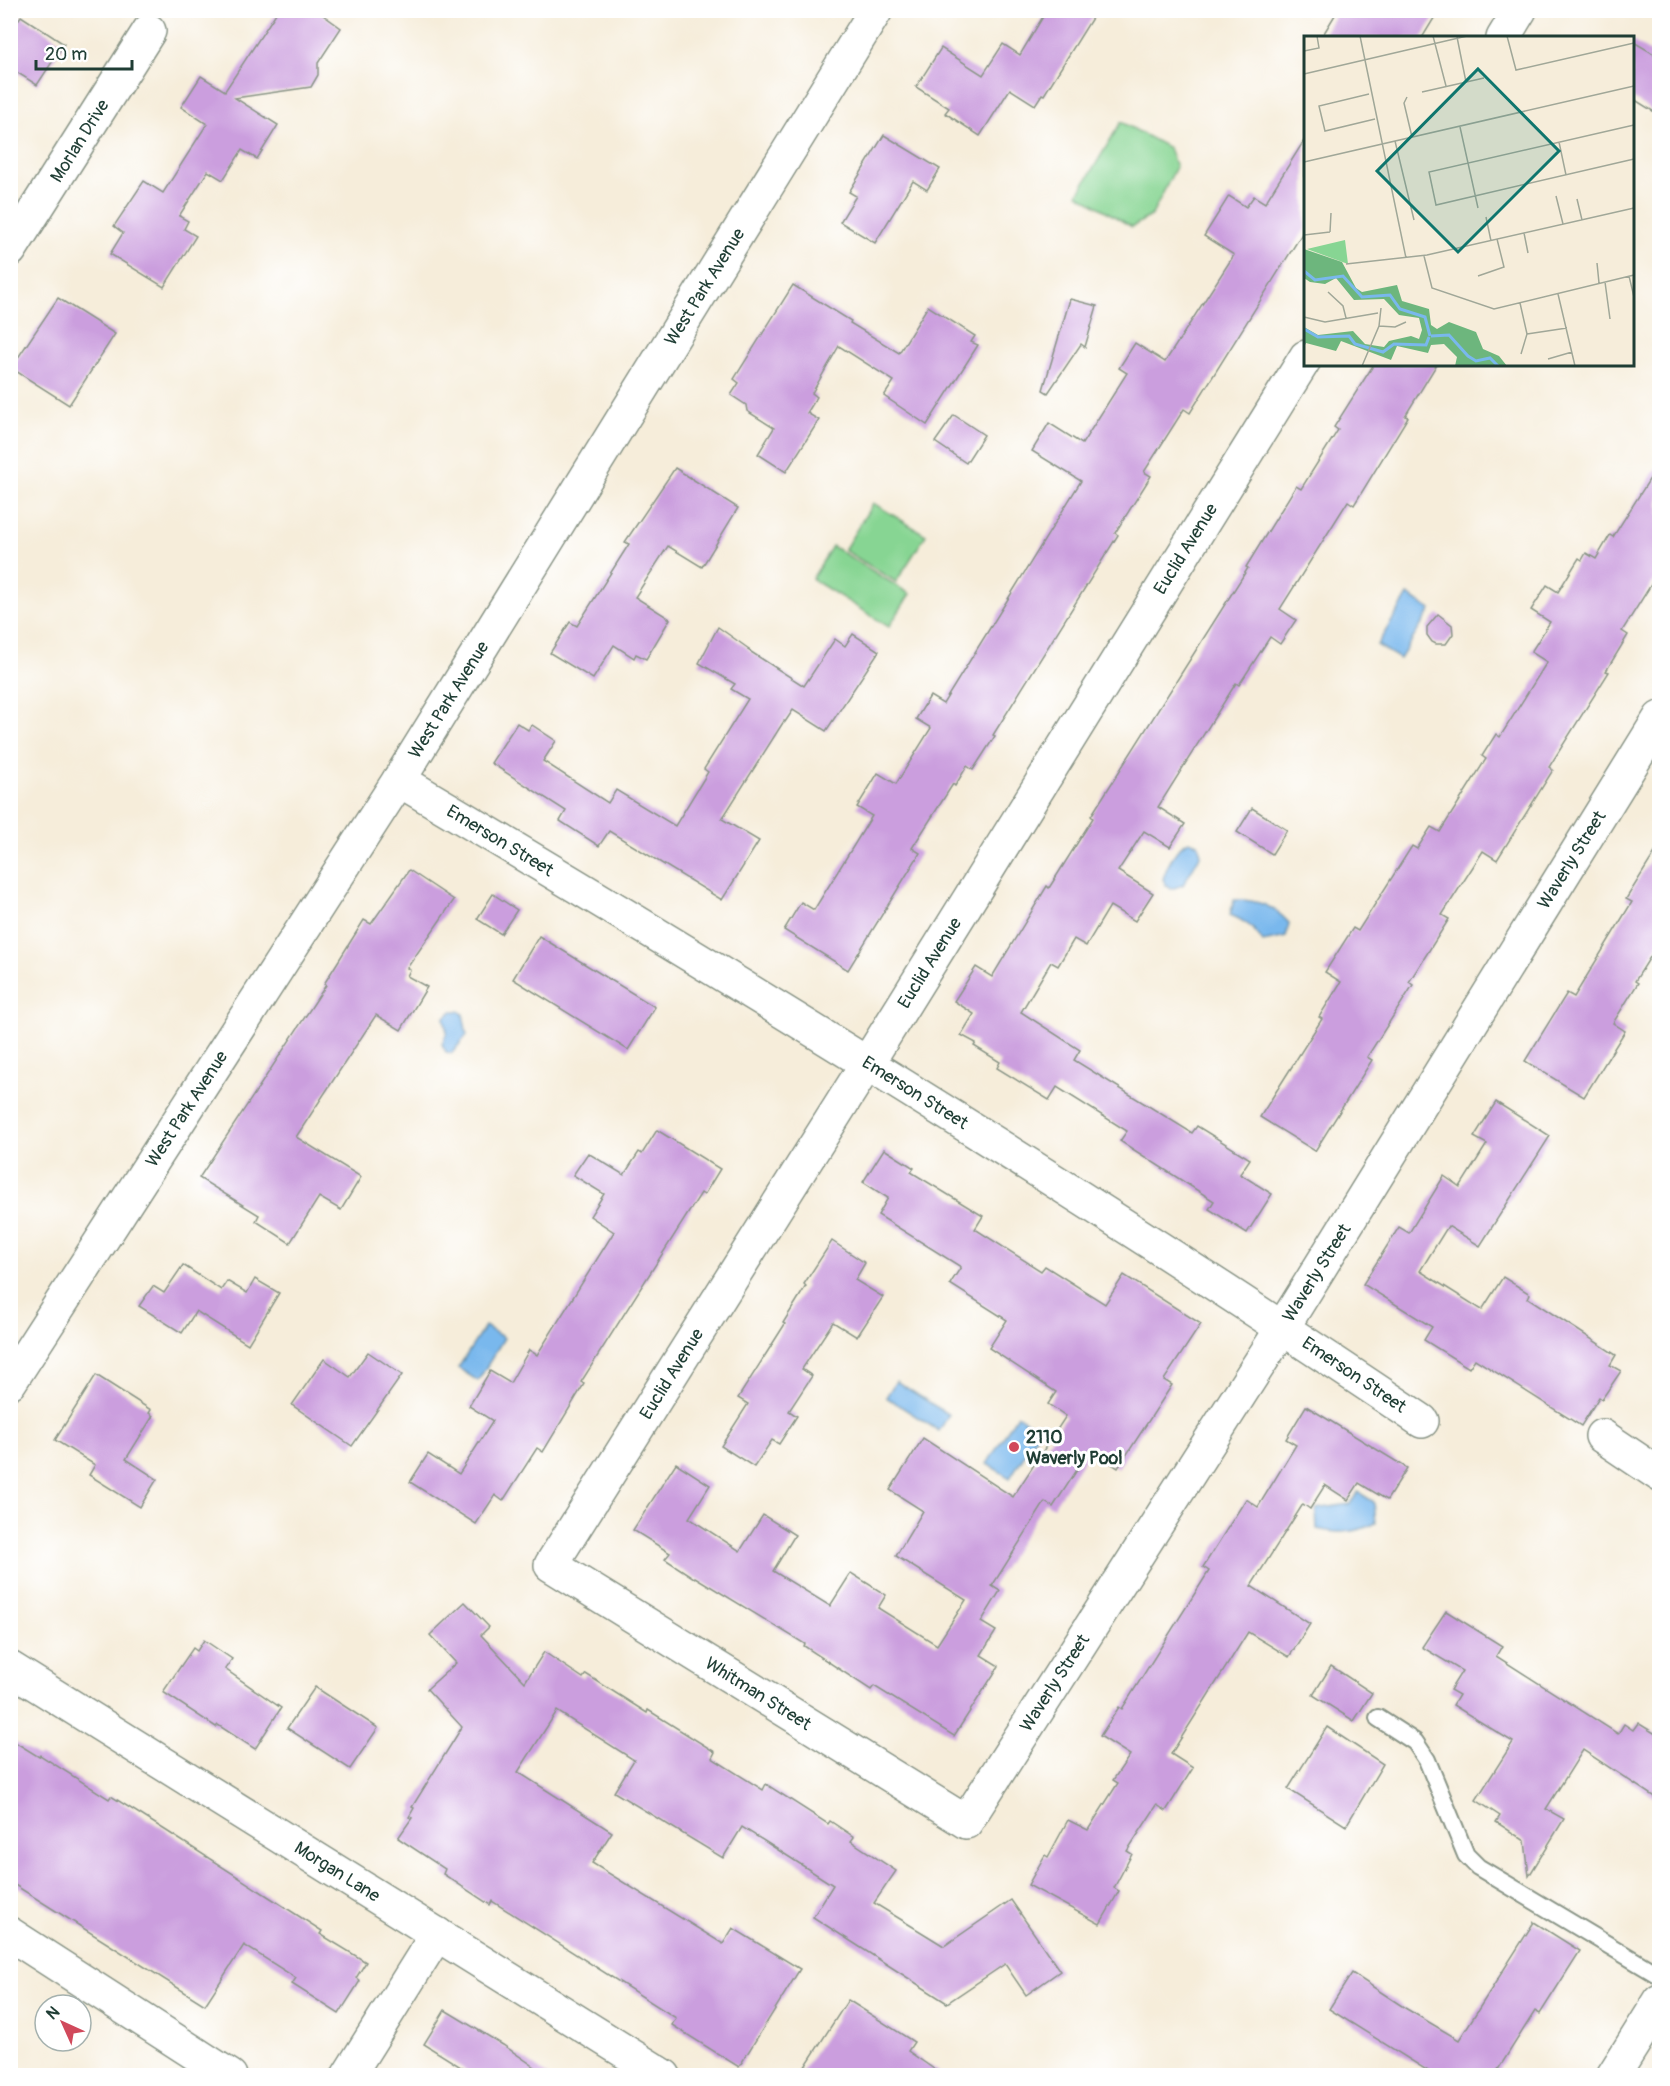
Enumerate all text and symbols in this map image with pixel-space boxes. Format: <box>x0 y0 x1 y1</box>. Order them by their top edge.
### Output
scale bar <box>36 33 132 71</box>
inset map <box>1304 36 1634 366</box>
text: 20 m <box>45 43 87 66</box>
street label: Morlan Drive <box>45 95 115 187</box>
street label: West Park Avenue <box>660 224 750 350</box>
street label: Euclid Avenue <box>1149 499 1223 599</box>
street label: West Park Avenue <box>404 637 494 763</box>
street label: Emerson Street <box>442 800 558 882</box>
street label: Waverly Street <box>1533 806 1612 914</box>
street label: Euclid Avenue <box>893 913 967 1013</box>
street label: West Park Avenue <box>141 1046 233 1172</box>
street label: Emerson Street <box>858 1051 973 1135</box>
street label: Waverly Street <box>1278 1219 1357 1327</box>
street label: Euclid Avenue <box>635 1324 709 1424</box>
street label: Emerson Street <box>1297 1332 1411 1419</box>
place label: 2110 Waverly Pool <box>1026 1426 1123 1470</box>
marker: 2110 Waverly Pool <box>1007 1440 1021 1454</box>
street label: Waverly Street <box>1015 1629 1096 1736</box>
street label: Whitman Street <box>701 1652 816 1736</box>
street label: Morgan Lane <box>290 1837 384 1908</box>
north arrow <box>33 1993 93 2053</box>
text: N <box>42 2002 64 2024</box>

